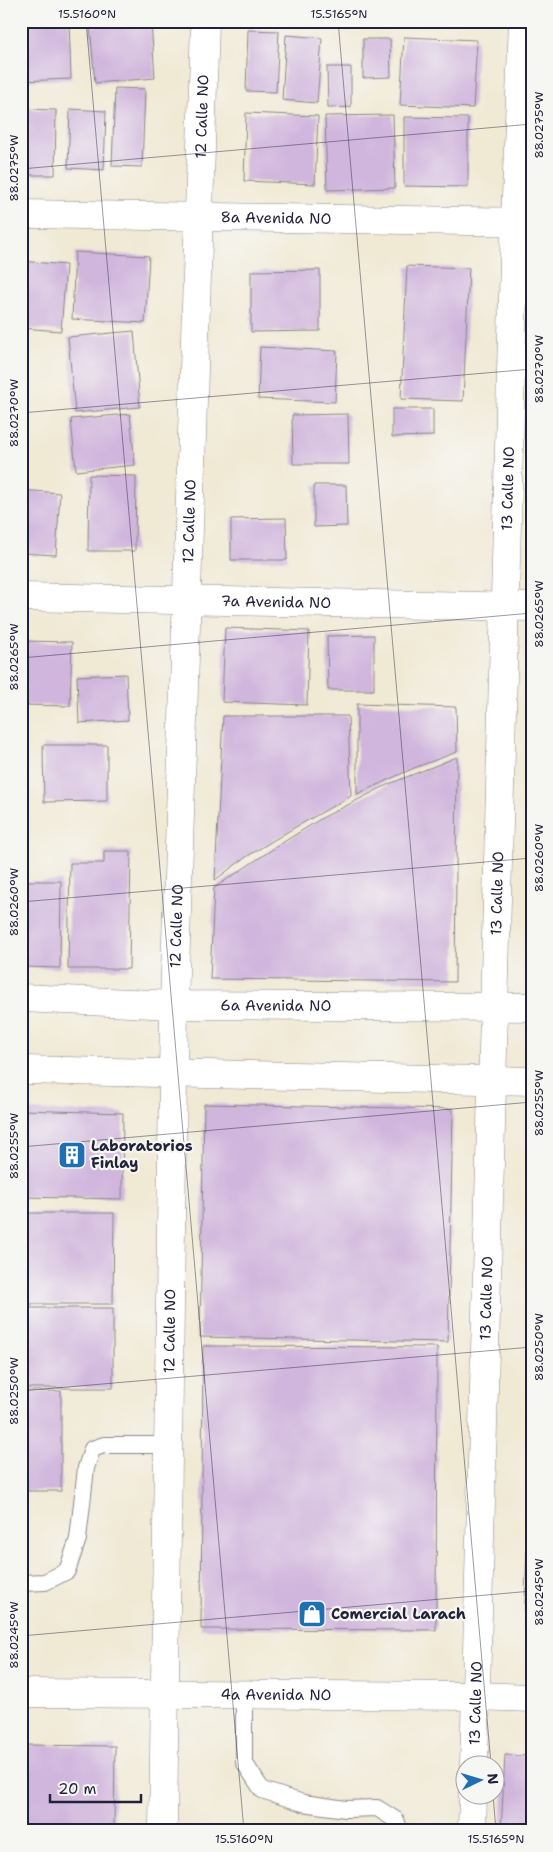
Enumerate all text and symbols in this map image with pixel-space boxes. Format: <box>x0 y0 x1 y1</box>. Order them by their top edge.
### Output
text: 15.5160°N <box>58 6 116 22</box>
text: 15.5165°N <box>311 6 368 22</box>
street label: 12 Calle NO <box>191 74 213 159</box>
text: 88.0275°W <box>531 91 547 159</box>
text: 88.0275°W <box>6 134 22 202</box>
street label: 8a Avenida NO <box>220 207 331 229</box>
text: 88.0270°W <box>531 335 547 403</box>
text: 88.0270°W <box>6 379 22 447</box>
street label: 13 Calle NO <box>497 446 519 531</box>
street label: 12 Calle NO <box>178 479 201 564</box>
text: 88.0265°W <box>531 580 547 648</box>
street label: 7a Avenida NO <box>221 591 331 613</box>
text: 88.0265°W <box>6 623 22 691</box>
text: 88.0260°W <box>531 824 547 892</box>
street label: 13 Calle NO <box>486 851 508 936</box>
text: 88.0260°W <box>6 868 22 936</box>
street label: 12 Calle NO <box>165 884 188 968</box>
street label: 6a Avenida NO <box>220 995 331 1016</box>
text: 88.0255°W <box>531 1070 547 1136</box>
text: 88.0255°W <box>6 1113 22 1179</box>
place label: Laboratorios Finlay <box>91 1136 193 1173</box>
building icon: Laboratorios Finlay <box>57 1140 87 1170</box>
street label: 13 Calle NO <box>475 1256 498 1341</box>
street label: 12 Calle NO <box>159 1289 180 1373</box>
text: 88.0250°W <box>531 1313 547 1381</box>
text: 88.0250°W <box>6 1357 22 1425</box>
text: 88.0245°W <box>531 1558 547 1626</box>
shop icon: Comercial Larach <box>297 1599 327 1629</box>
text: 88.0245°W <box>6 1601 22 1669</box>
place label: Comercial Larach <box>331 1604 466 1624</box>
street label: 13 Calle NO <box>465 1661 487 1745</box>
street label: 4a Avenida NO <box>221 1684 331 1705</box>
north arrow <box>456 1754 506 1804</box>
scale bar <box>50 1772 141 1804</box>
text: N <box>484 1773 502 1785</box>
text: 20 m <box>58 1779 97 1799</box>
text: 15.5160°N <box>215 1831 273 1847</box>
text: 15.5165°N <box>468 1831 525 1847</box>

